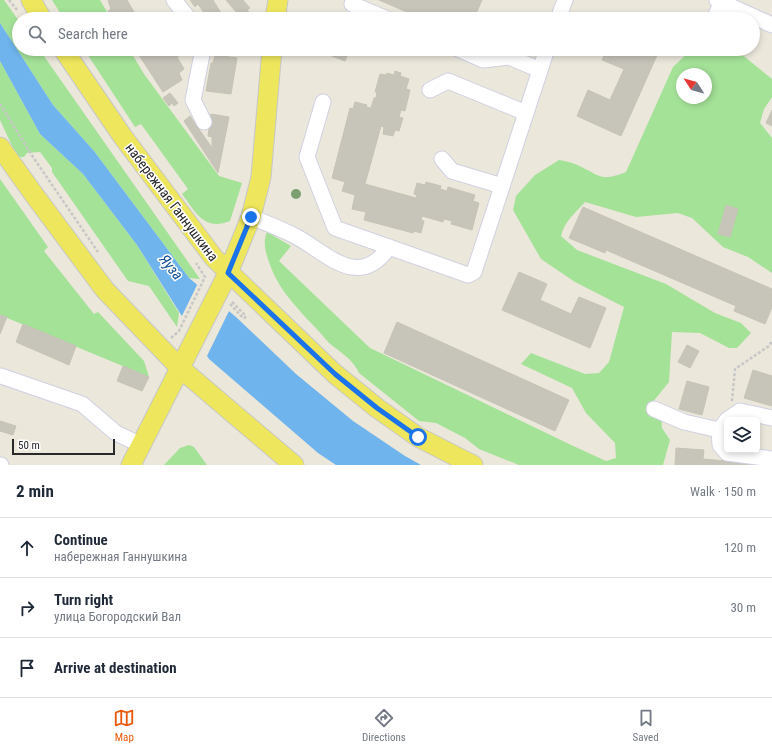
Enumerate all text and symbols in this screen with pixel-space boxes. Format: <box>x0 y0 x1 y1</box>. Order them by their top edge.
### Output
search box <box>12 12 760 56</box>
icon: search <box>26 23 48 45</box>
text: Search here <box>58 25 128 43</box>
north arrow <box>676 68 712 104</box>
street label: набережная Ганнушкина <box>122 140 222 264</box>
route end <box>242 208 260 226</box>
water label: Яуза <box>155 250 187 283</box>
map controls <box>724 417 760 453</box>
button: layers <box>724 417 760 453</box>
route start <box>409 428 427 446</box>
scale bar <box>12 437 115 456</box>
text: 50 m <box>18 439 40 452</box>
text: 2 min <box>16 481 54 501</box>
text: Walk · 150 m <box>690 484 756 499</box>
text: Continue <box>54 531 108 549</box>
icon: ahead <box>16 537 38 559</box>
text: 120 m <box>724 540 756 555</box>
text: набережная Ганнушкина <box>54 549 187 564</box>
text: Turn right <box>54 591 113 609</box>
icon: right <box>16 597 38 619</box>
text: 30 m <box>730 600 756 615</box>
text: улица Богородский Вал <box>54 609 181 624</box>
icon: arrive <box>16 657 38 679</box>
text: Arrive at destination <box>54 659 177 677</box>
tab: Map <box>113 707 135 744</box>
tab: Directions <box>362 707 406 744</box>
tab: Saved <box>633 707 659 744</box>

